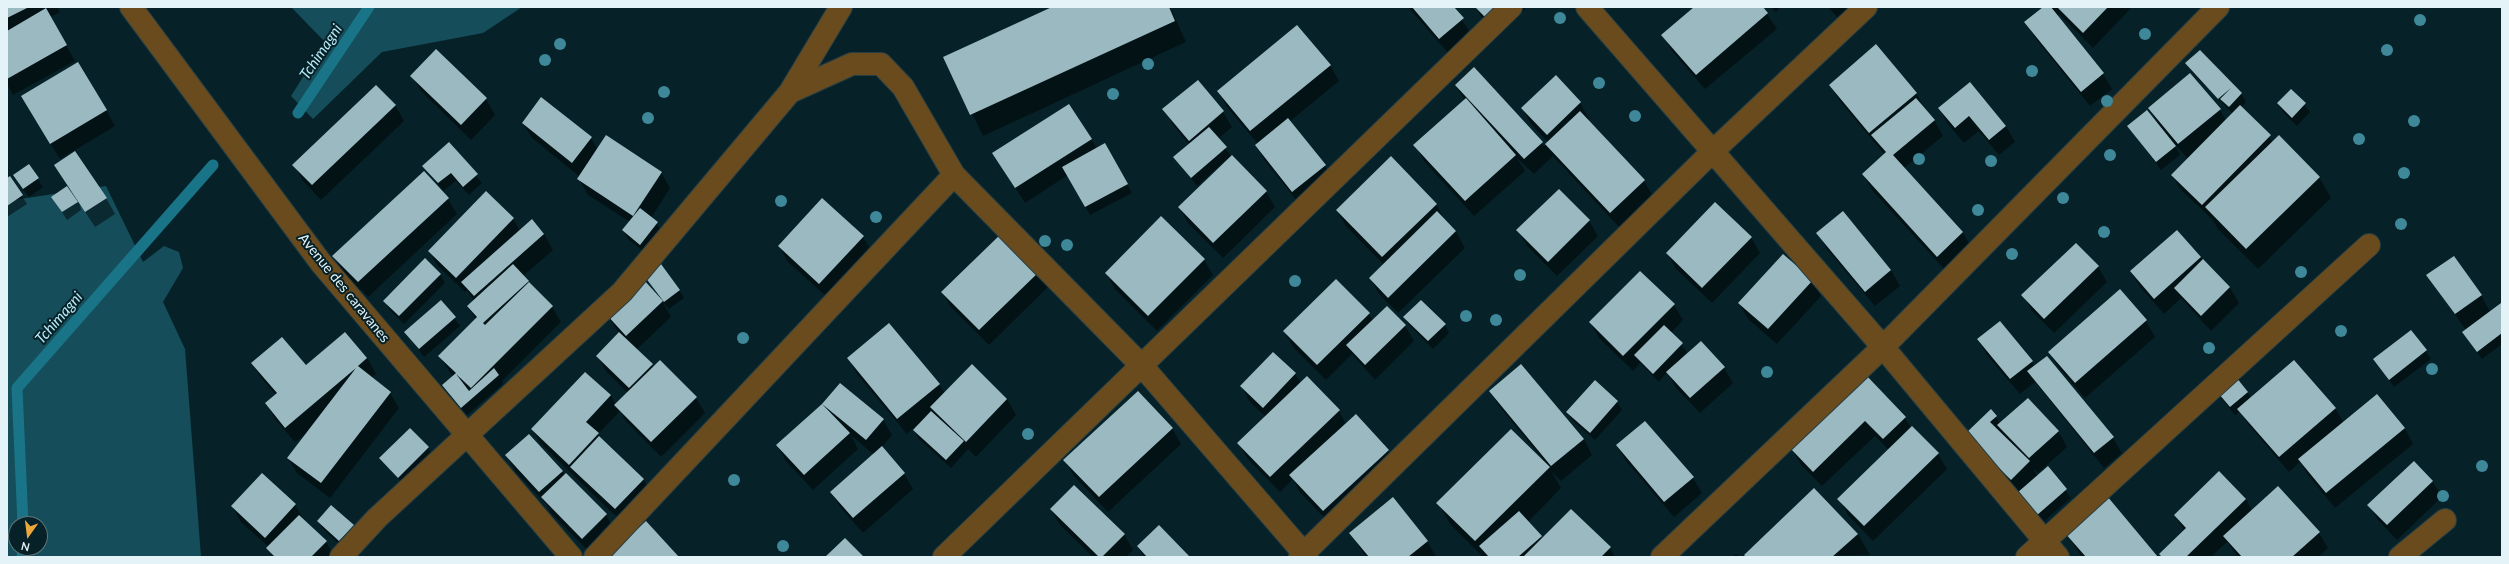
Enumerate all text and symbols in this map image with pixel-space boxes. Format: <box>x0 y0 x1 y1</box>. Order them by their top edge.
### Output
water label: Tchimagni <box>296 21 346 83</box>
street label: Avenue des caravanes <box>295 230 393 346</box>
water label: Tchimagni <box>32 288 86 348</box>
north arrow <box>8 516 48 556</box>
text: N <box>20 540 31 554</box>

